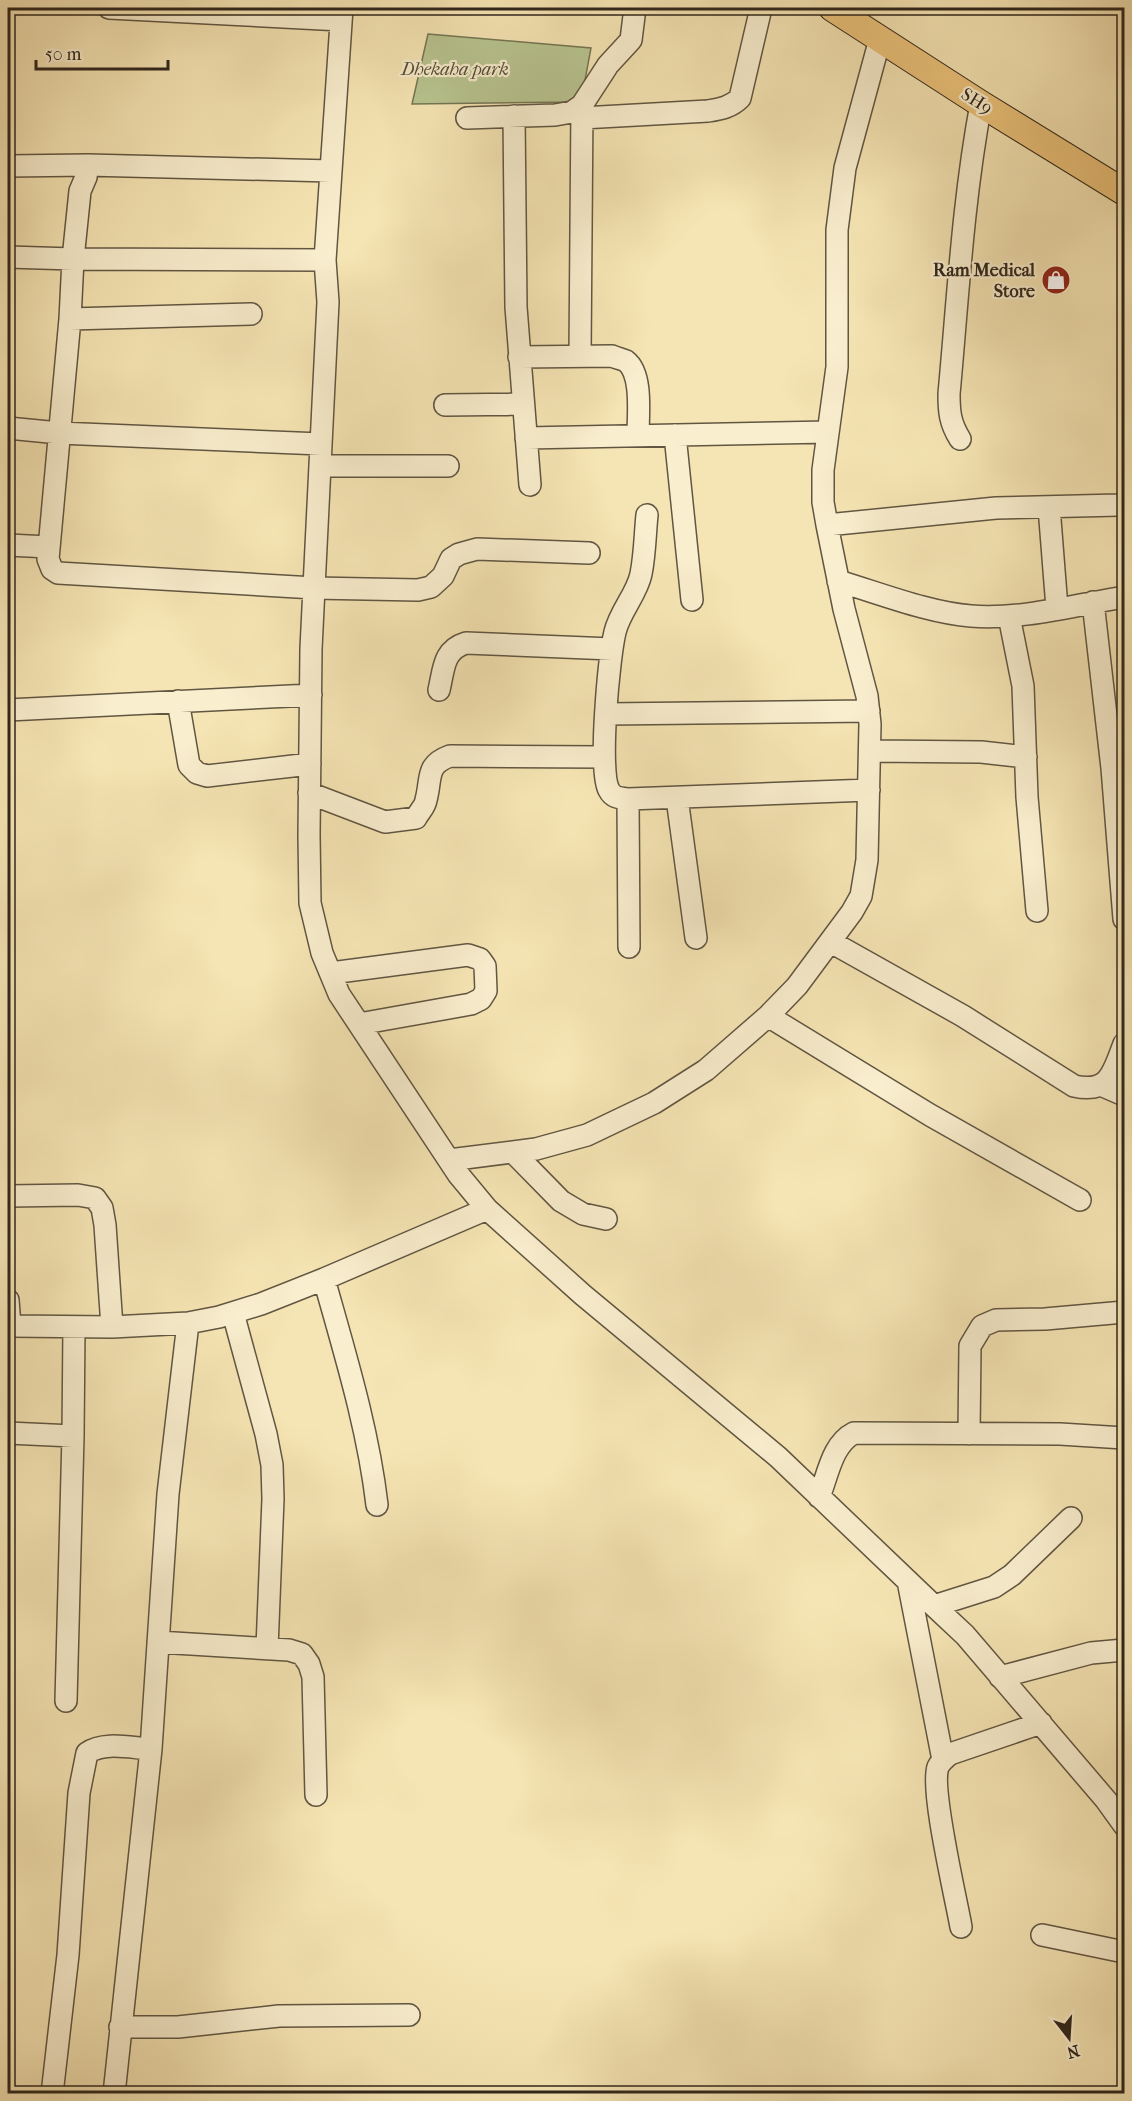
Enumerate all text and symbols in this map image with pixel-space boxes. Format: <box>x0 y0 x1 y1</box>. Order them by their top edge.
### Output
scale bar <box>36 33 168 71</box>
text: 50 m <box>45 44 82 65</box>
park label: Dhekaha park <box>400 59 509 80</box>
street label: SH9 <box>957 84 996 119</box>
place label: Ram Medical Store <box>933 260 1036 302</box>
shop icon: Ram Medical Store <box>1040 264 1072 296</box>
north arrow <box>1039 2008 1099 2068</box>
text: N <box>1064 2041 1082 2063</box>

